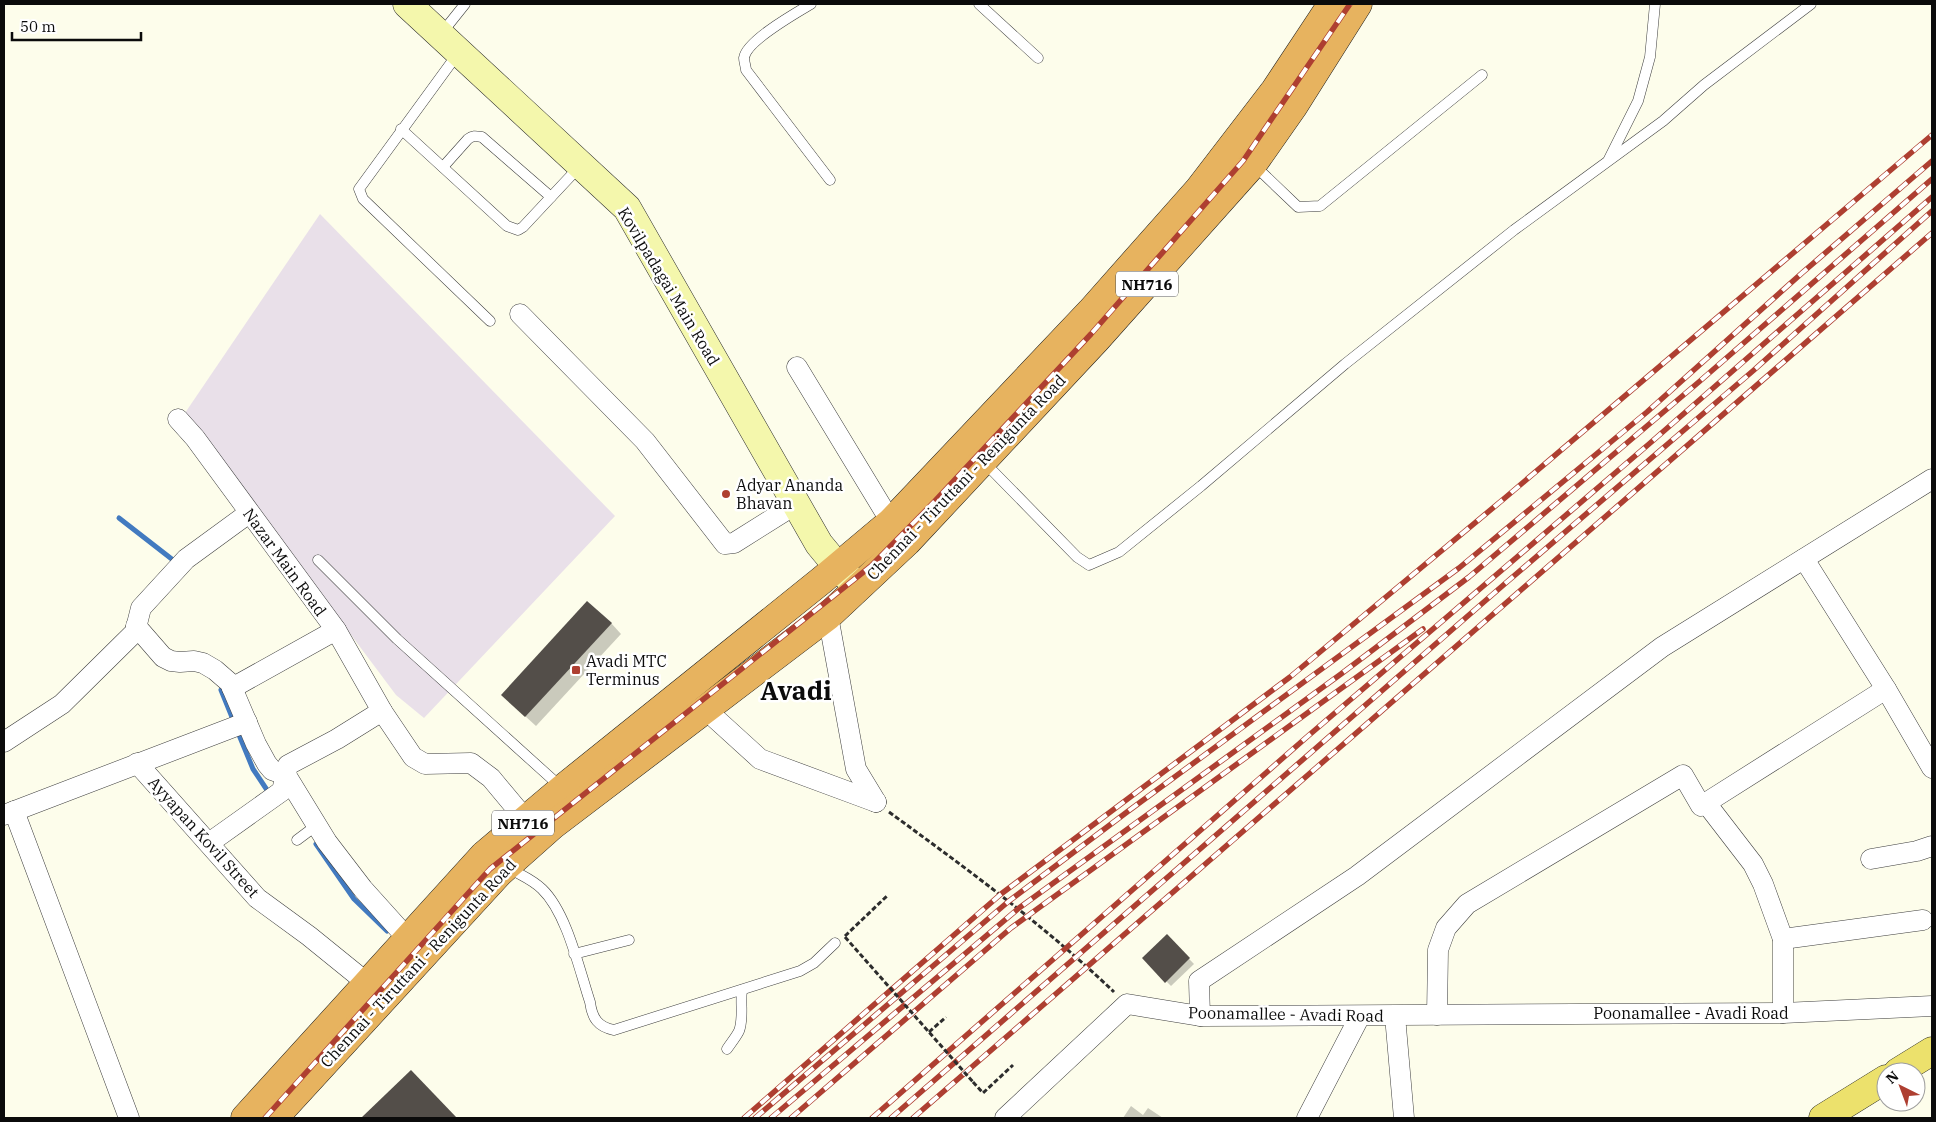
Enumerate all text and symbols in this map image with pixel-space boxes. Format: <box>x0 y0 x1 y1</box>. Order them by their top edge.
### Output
scale bar <box>12 10 141 42</box>
text: 50 m <box>20 17 56 36</box>
street label: Kovilpadagai Main Road <box>614 203 724 369</box>
road number: NH716 <box>1116 272 1178 296</box>
street label: Chennai - Tiruttani - Renigunta Road <box>862 370 1070 584</box>
place label: Adyar Ananda Bhavan <box>736 475 843 513</box>
marker: Adyar Ananda Bhavan <box>720 488 732 500</box>
street label: Nazar Main Road <box>239 504 331 620</box>
place label: Avadi MTC Terminus <box>586 651 667 689</box>
marker: Avadi MTC Terminus <box>570 664 582 676</box>
district label: Avadi <box>760 673 832 707</box>
street label: Ayyapan Kovil Street <box>144 772 264 902</box>
road number: NH716 <box>492 810 554 836</box>
street label: Chennai - Tiruttani - Renigunta Road <box>316 854 520 1071</box>
street label: Poonamallee - Avadi Road <box>1188 1002 1384 1026</box>
street label: Poonamallee - Avadi Road <box>1593 1003 1789 1023</box>
north arrow <box>1876 1062 1926 1112</box>
text: N <box>1882 1067 1902 1088</box>

